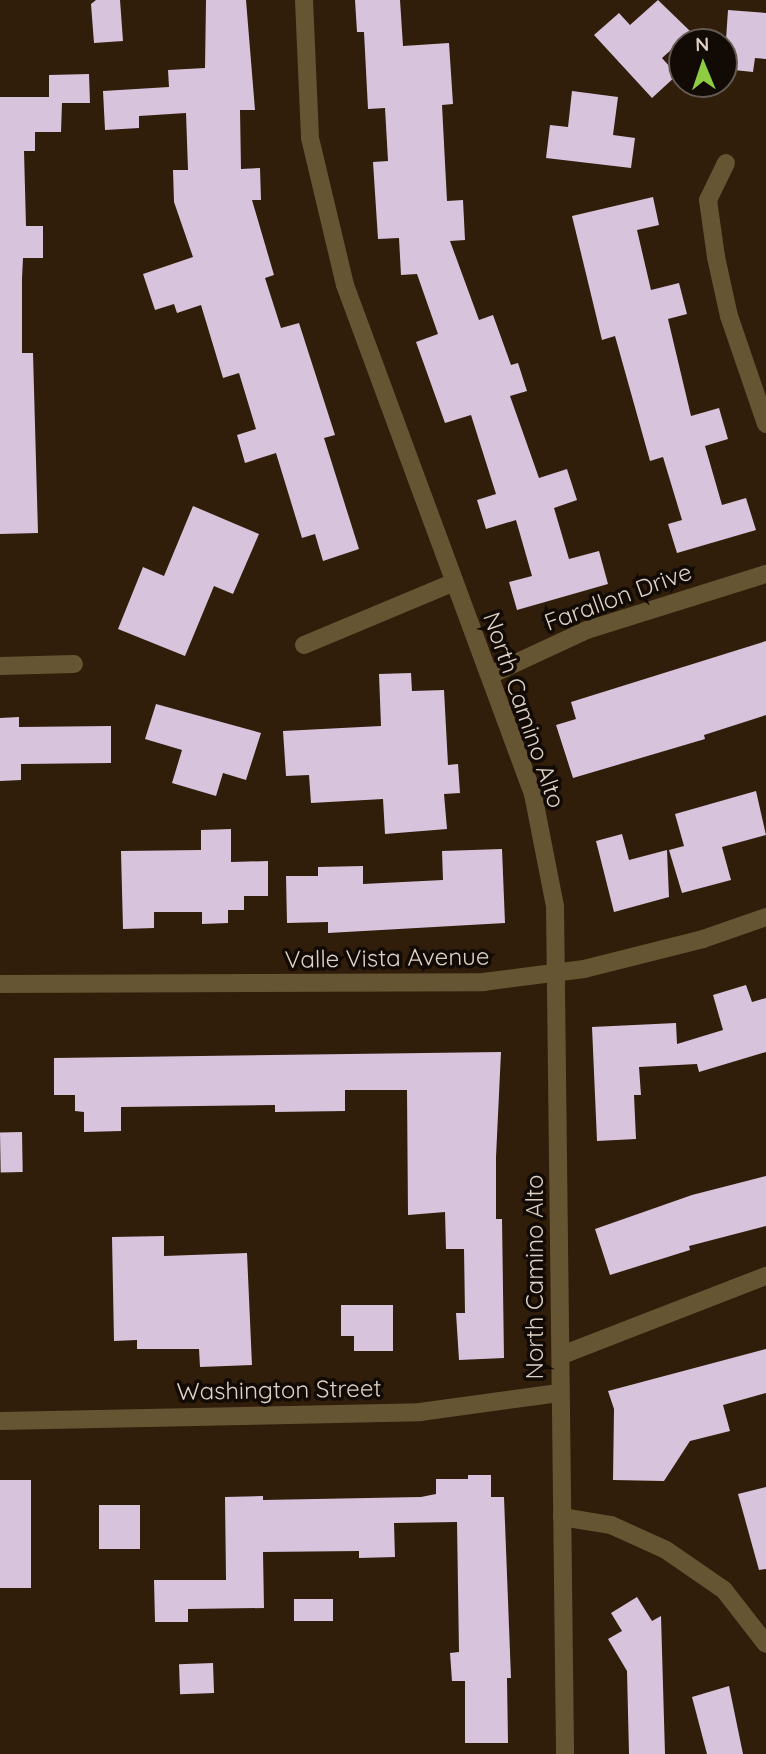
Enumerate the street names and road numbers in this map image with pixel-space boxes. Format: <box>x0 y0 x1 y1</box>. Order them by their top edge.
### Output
street label: Farallon Drive <box>540 557 696 637</box>
street label: North Camino Alto <box>477 608 571 812</box>
street label: Valle Vista Avenue <box>284 942 490 974</box>
street label: North Camino Alto <box>521 1174 549 1380</box>
street label: Washington Street <box>176 1374 382 1406</box>

